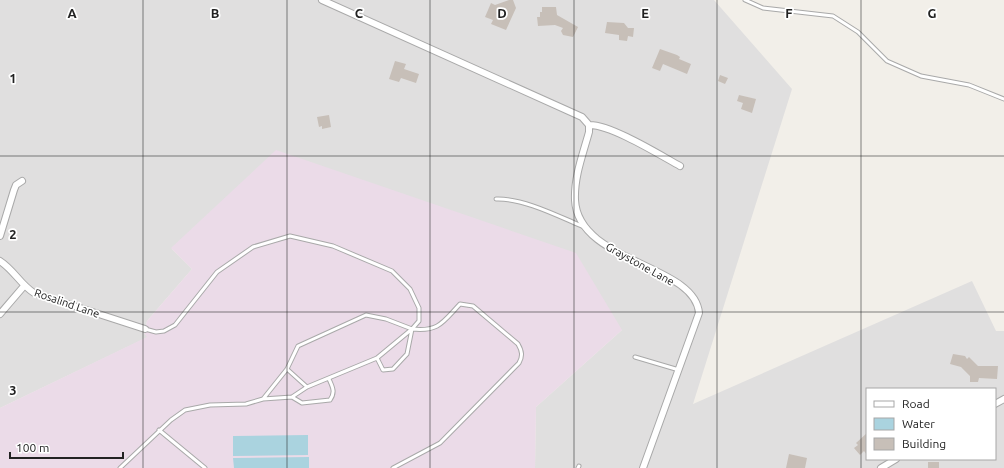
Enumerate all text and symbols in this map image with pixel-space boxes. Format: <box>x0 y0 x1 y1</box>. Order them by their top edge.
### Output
text: A <box>67 6 77 20</box>
text: B <box>211 6 220 20</box>
text: C <box>355 6 364 20</box>
text: D <box>497 6 507 20</box>
text: E <box>641 6 649 20</box>
text: F <box>785 6 793 20</box>
text: G <box>928 6 937 20</box>
text: 1 <box>9 71 17 85</box>
text: 2 <box>9 227 17 241</box>
street label: Graystone Lane <box>604 240 676 288</box>
street label: Rosalind Lane <box>33 286 101 320</box>
text: 3 <box>9 383 17 397</box>
legend <box>866 388 996 460</box>
text: Road <box>902 397 930 410</box>
text: Water <box>902 417 935 430</box>
scale bar <box>10 434 123 460</box>
text: Building <box>902 437 946 450</box>
text: 100 m <box>16 441 49 454</box>

